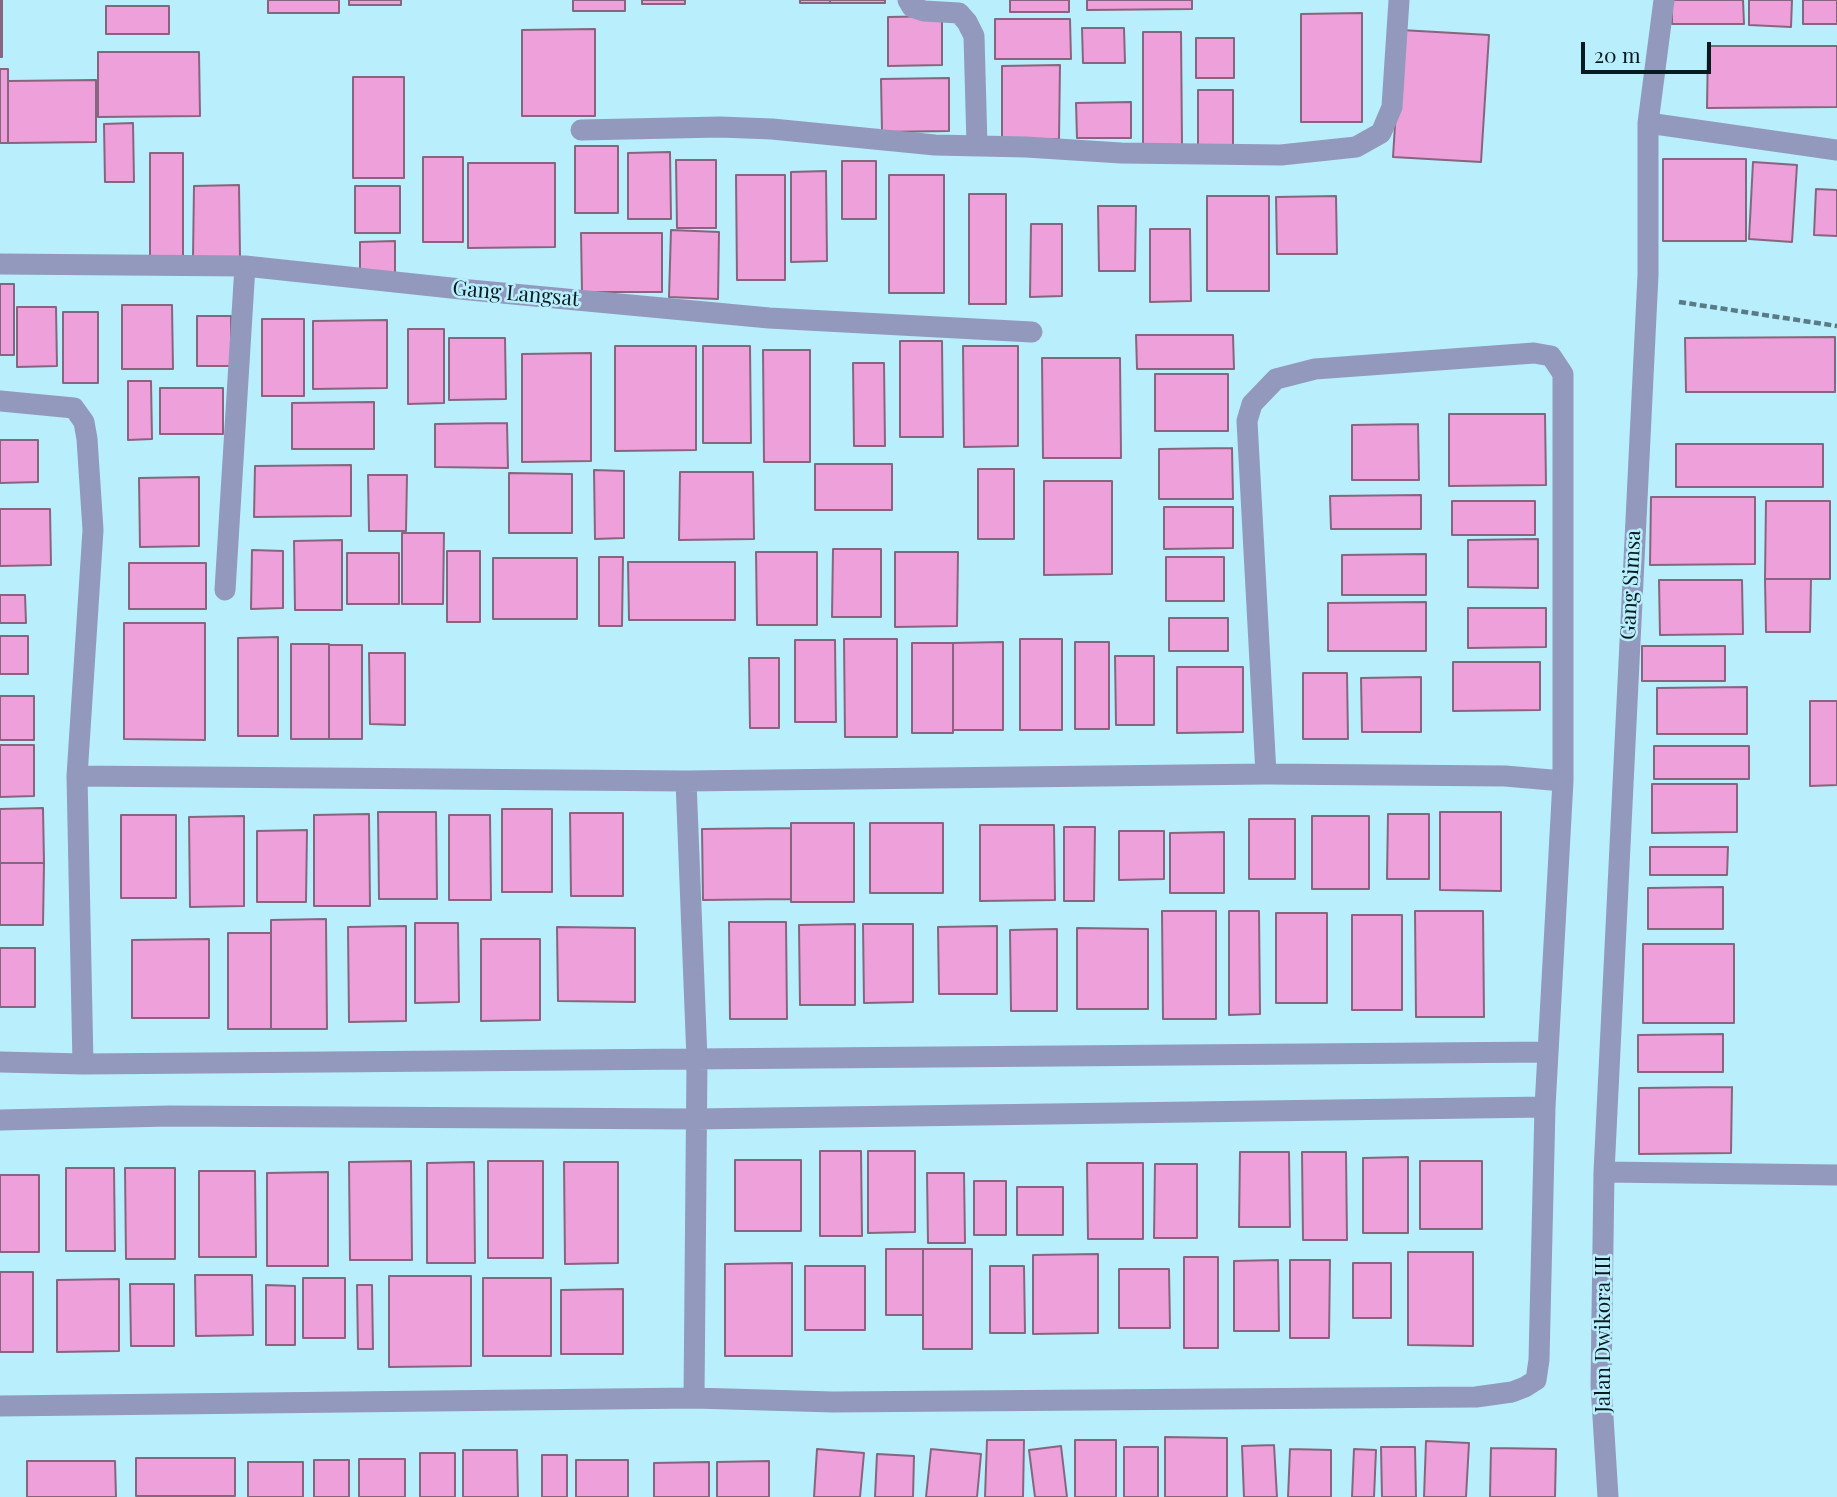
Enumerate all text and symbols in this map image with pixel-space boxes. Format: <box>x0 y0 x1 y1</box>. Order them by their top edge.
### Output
scale bar <box>1585 28 1714 72</box>
text: 20 m <box>1594 40 1641 68</box>
street label: Gang Langsat <box>452 276 580 312</box>
street label: Gang Simsa <box>1616 530 1646 640</box>
street label: Jalan Dwikora III <box>1590 1255 1616 1413</box>

